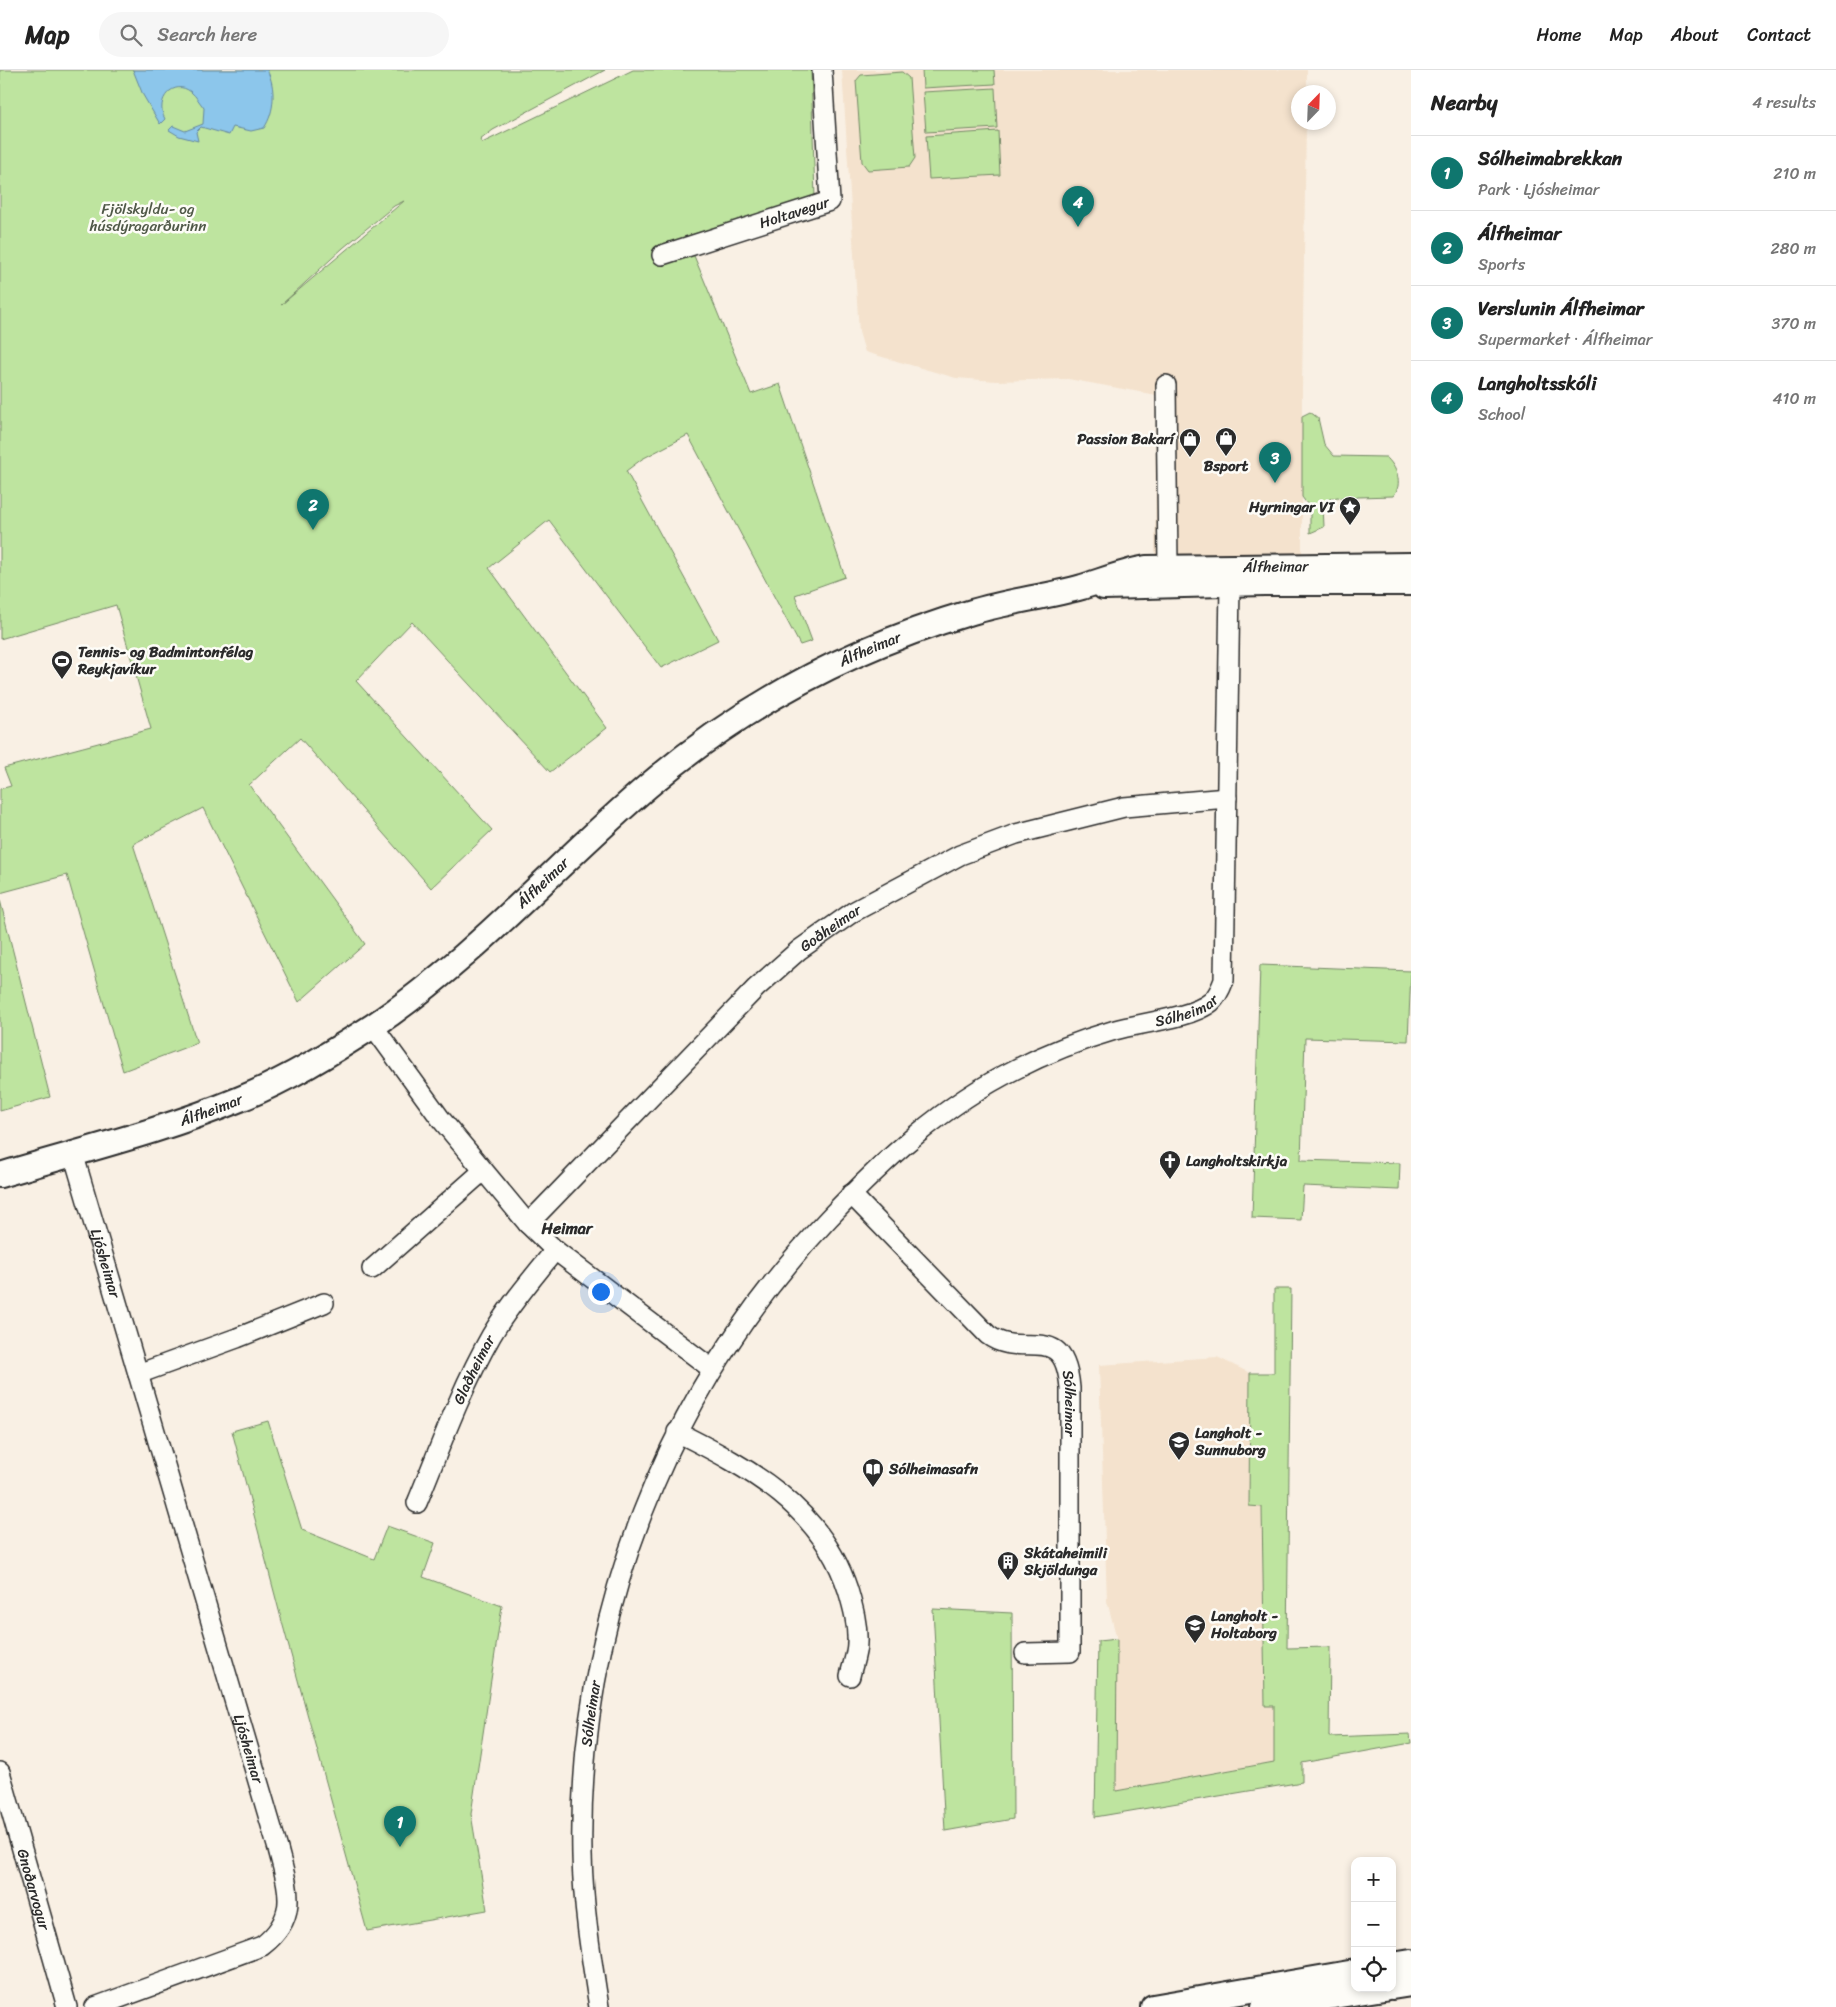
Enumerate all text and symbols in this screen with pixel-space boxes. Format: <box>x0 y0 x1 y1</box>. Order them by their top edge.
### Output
search box <box>99 12 449 57</box>
text: Map <box>25 14 69 56</box>
text: Search here <box>157 18 257 51</box>
text: Home <box>1537 19 1582 51</box>
text: Map <box>1610 19 1643 51</box>
text: About <box>1671 19 1719 51</box>
text: Contact <box>1747 19 1811 51</box>
icon: search <box>117 21 145 49</box>
text: Nearby <box>1431 84 1497 122</box>
north arrow <box>1291 85 1336 130</box>
text: 4 results <box>1752 88 1816 117</box>
text: Sólheimabrekkan <box>1478 142 1622 175</box>
text: 1 <box>1444 159 1450 188</box>
text: 210 m <box>1773 159 1816 188</box>
text: Park · Ljósheimar <box>1478 175 1599 204</box>
pin: 4 <box>1062 186 1094 227</box>
street label: Holtavegur <box>756 189 834 236</box>
park label: Fjölskyldu- og húsdýragarðurinn <box>89 196 206 239</box>
text: Álfheimar <box>1478 217 1561 250</box>
text: 2 <box>1442 234 1452 263</box>
text: 280 m <box>1771 234 1816 263</box>
text: Sports <box>1478 250 1525 279</box>
text: Verslunin Álfheimar <box>1478 292 1644 325</box>
text: 3 <box>1443 309 1451 338</box>
text: 370 m <box>1772 309 1816 338</box>
text: Supermarket · Álfheimar <box>1478 325 1652 354</box>
text: Langholtsskóli <box>1478 367 1596 400</box>
text: 4 <box>1442 384 1452 413</box>
text: 410 m <box>1773 384 1816 413</box>
text: School <box>1478 400 1525 429</box>
place label: Passion Bakarí <box>1077 426 1176 452</box>
shop icon: Bsport <box>1214 426 1238 457</box>
shop icon: Passion Bakarí <box>1178 427 1202 458</box>
pin: 3 <box>1259 442 1291 483</box>
place label: Bsport <box>1204 453 1249 479</box>
pin: 2 <box>297 489 329 530</box>
place label: Hyrningar VI <box>1248 494 1335 520</box>
place icon: Hyrningar VI <box>1338 495 1362 526</box>
street label: Álfheimar <box>1242 553 1309 580</box>
street label: Álfheimar <box>833 624 906 674</box>
place label: Tennis- og Badmintonfélag Reykjavíkur <box>77 639 254 682</box>
sports icon: Tennis- og Badmintonfélag Reykjavíkur <box>50 649 74 680</box>
street label: Álfheimar <box>509 850 576 916</box>
street label: Goðheimar <box>794 896 867 959</box>
street label: Sólheimar <box>1152 988 1226 1034</box>
street label: Álfheimar <box>175 1086 248 1134</box>
place label: Langholtskirkja <box>1186 1148 1288 1174</box>
church icon: Langholtskirkja <box>1158 1149 1182 1180</box>
district label: Heimar <box>541 1214 594 1243</box>
street label: Ljósheimar <box>83 1225 128 1302</box>
your location <box>588 1279 614 1305</box>
street label: Glaðheimar <box>446 1329 503 1409</box>
street label: Sólheimar <box>1055 1368 1083 1437</box>
place label: Langholt - Sunnuborg <box>1194 1420 1266 1463</box>
school or university icon: Langholt - Sunnuborg <box>1167 1430 1191 1461</box>
place label: Sólheimasafn <box>888 1456 979 1482</box>
library icon: Sólheimasafn <box>861 1457 885 1488</box>
place label: Skátaheimili Skjöldunga <box>1023 1540 1108 1583</box>
building icon: Skátaheimili Skjöldunga <box>996 1550 1020 1581</box>
place label: Langholt - Holtaborg <box>1210 1603 1278 1646</box>
school or university icon: Langholt - Holtaborg <box>1183 1613 1207 1644</box>
street label: Sólheimar <box>573 1678 609 1748</box>
street label: Ljósheimar <box>226 1711 271 1787</box>
pin: 1 <box>384 1806 416 1847</box>
street label: Gnoðarvogur <box>9 1846 58 1934</box>
map controls <box>1351 1857 1396 1992</box>
button: + <box>1351 1857 1396 1902</box>
button: − <box>1351 1902 1396 1947</box>
button: locate <box>1351 1947 1396 1992</box>

